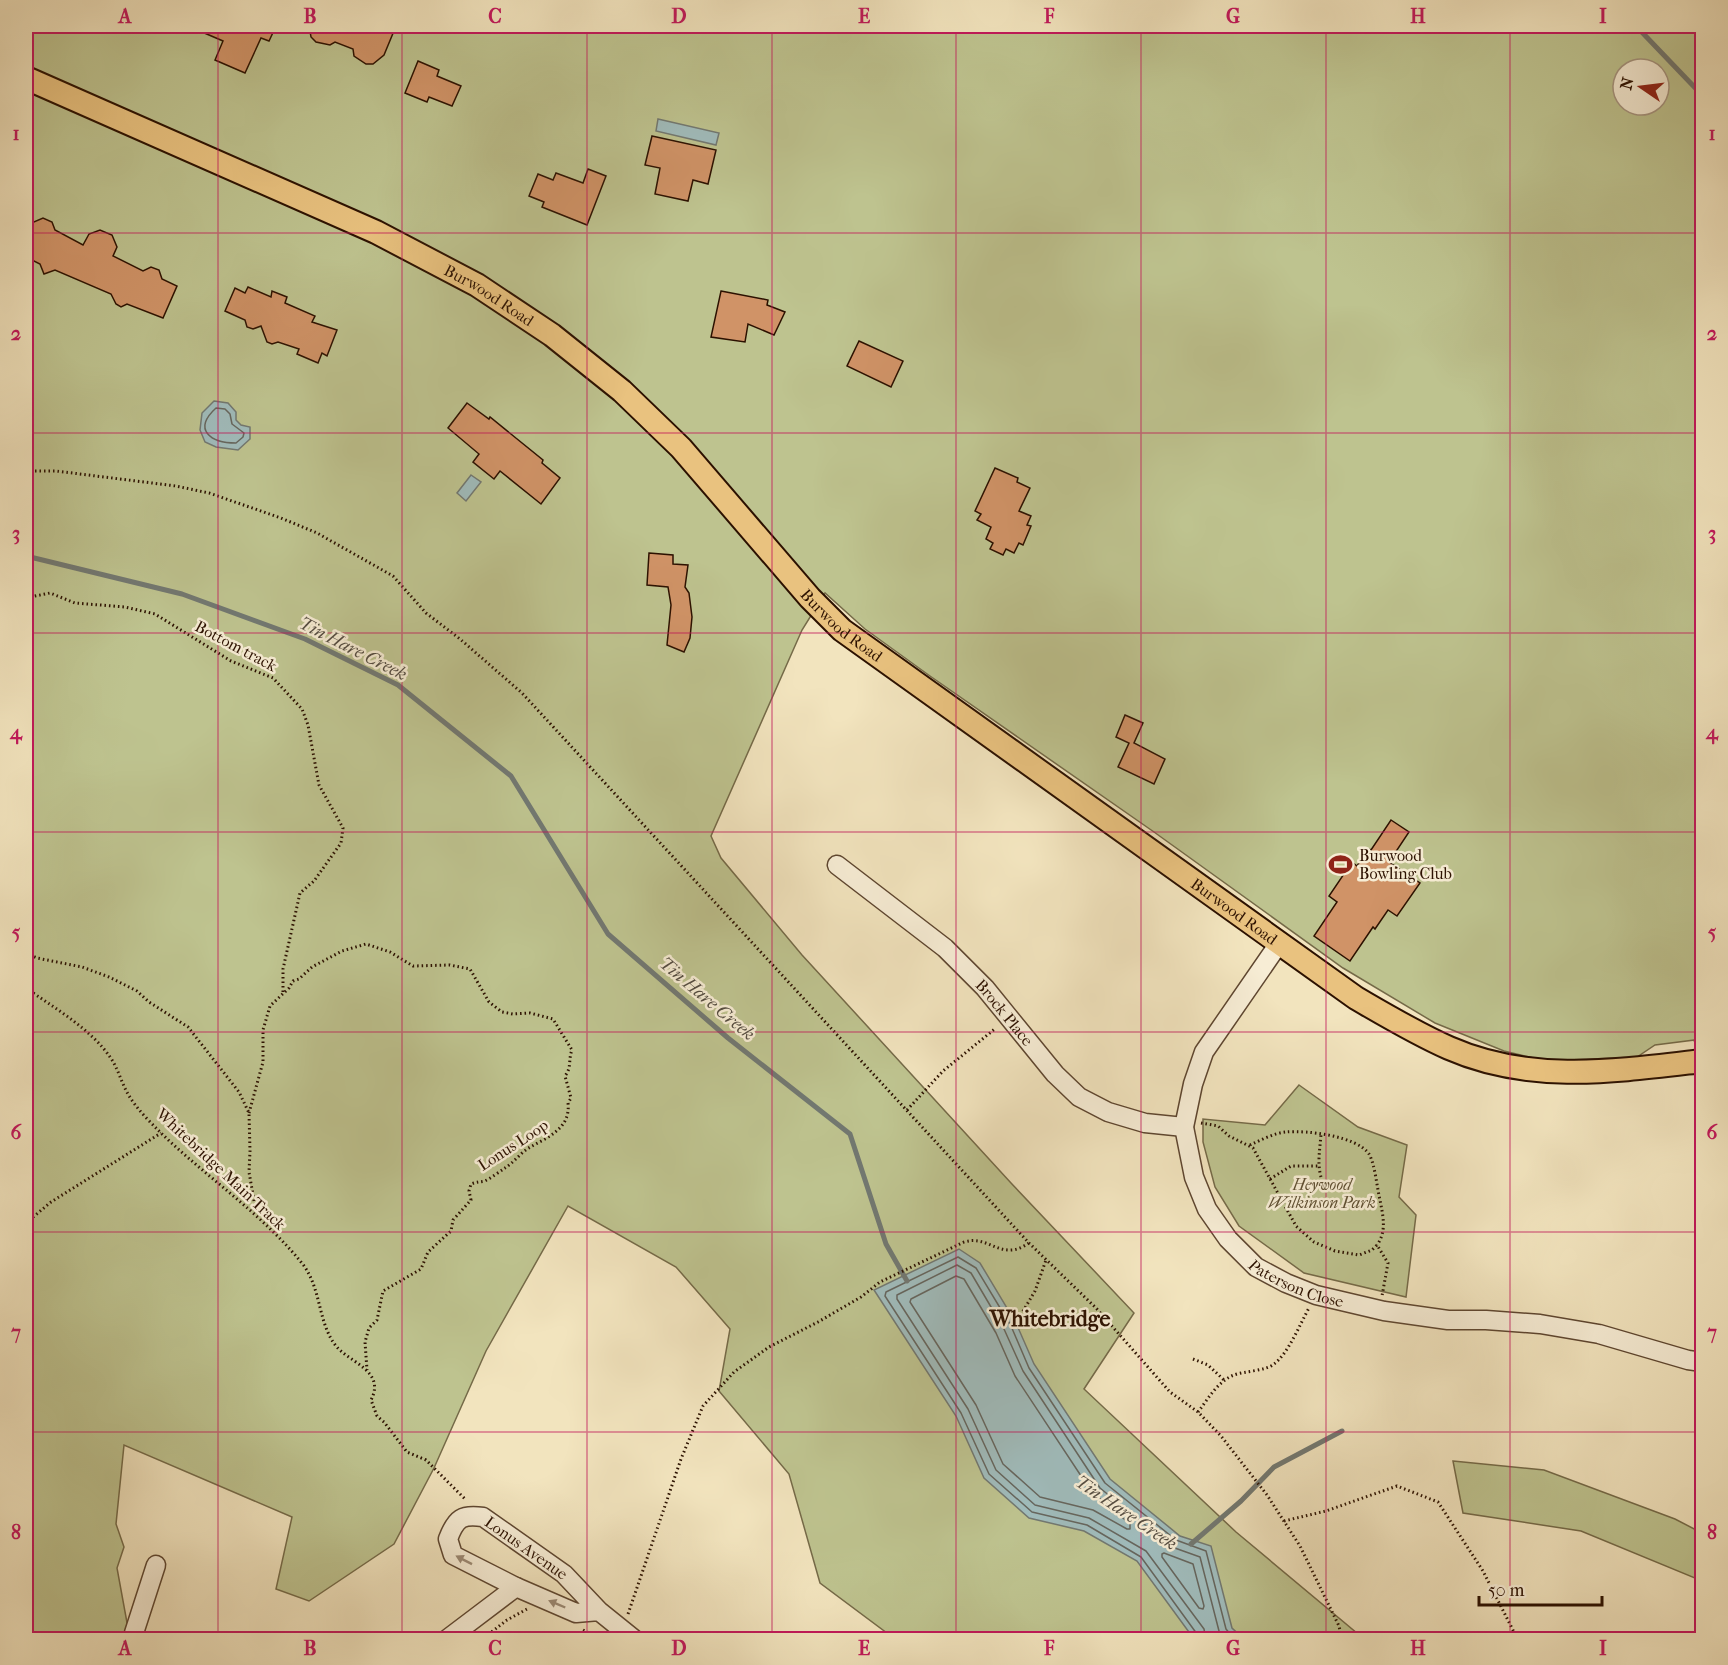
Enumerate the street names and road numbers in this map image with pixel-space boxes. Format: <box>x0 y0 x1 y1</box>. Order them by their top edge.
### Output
street label: Burwood Road <box>441 260 538 330</box>
street label: Burwood Road <box>797 585 887 666</box>
street label: Bottom track <box>192 617 281 676</box>
street label: Burwood Road <box>1187 874 1282 949</box>
street label: Brock Place <box>972 975 1038 1049</box>
street label: Whitebridge Main Track <box>152 1103 290 1234</box>
street label: Lonus Loop <box>474 1115 552 1175</box>
street label: Paterson Close <box>1245 1256 1346 1311</box>
street label: Lonus Avenue <box>481 1512 572 1583</box>

